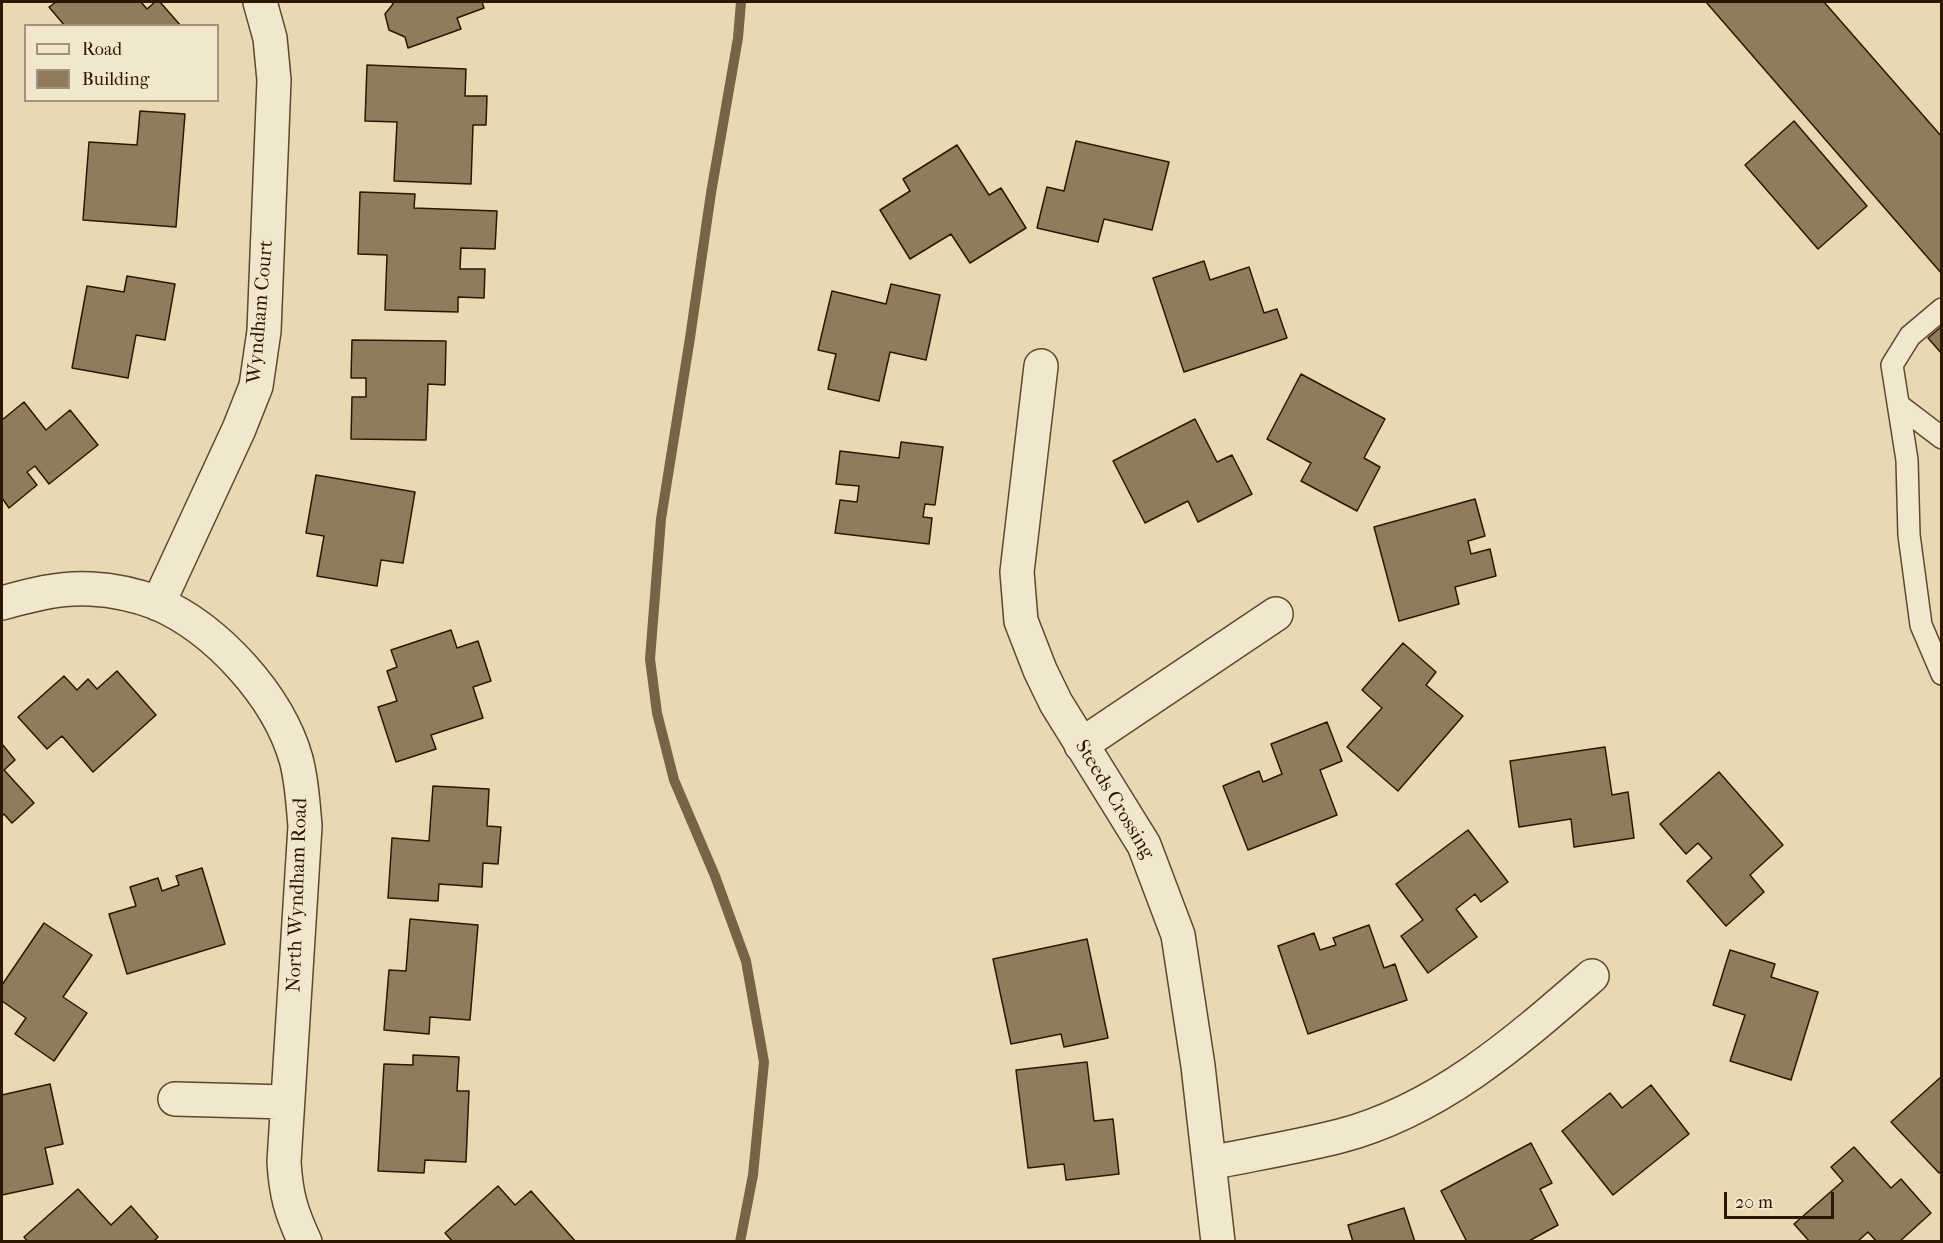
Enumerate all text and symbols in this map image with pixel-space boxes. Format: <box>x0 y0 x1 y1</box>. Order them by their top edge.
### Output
legend <box>24 24 219 102</box>
text: Road <box>82 39 122 60</box>
text: Building <box>82 69 149 90</box>
street label: Wyndham Court <box>243 239 279 385</box>
street label: Steeds Crossing <box>1069 736 1159 864</box>
street label: North Wyndham Road <box>283 798 313 992</box>
scale bar <box>1727 1180 1836 1218</box>
text: 20 m <box>1735 1192 1773 1213</box>

